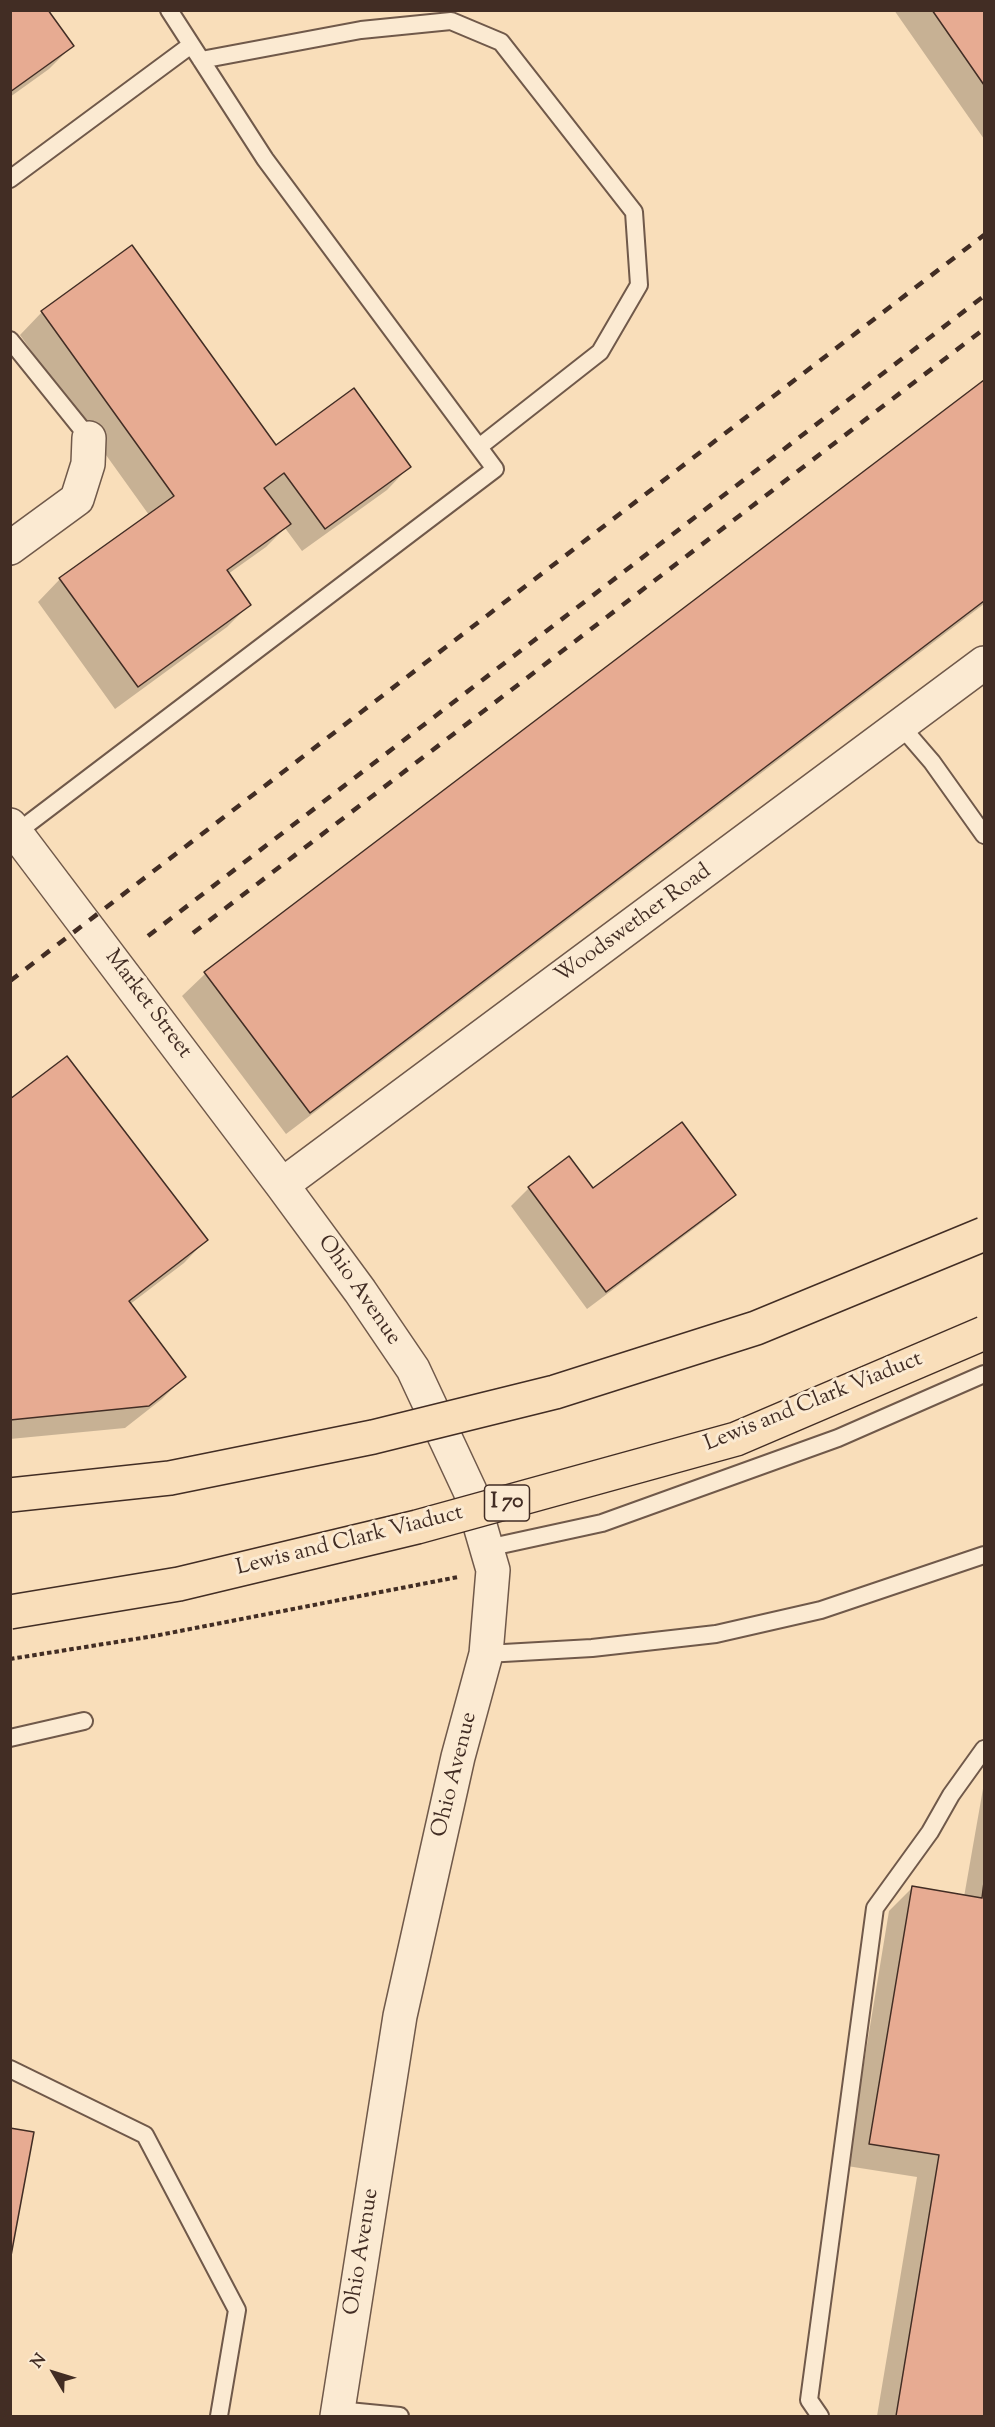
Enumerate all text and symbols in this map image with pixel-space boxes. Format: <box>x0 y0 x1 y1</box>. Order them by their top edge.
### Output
street label: Woodswether Road <box>551 860 717 990</box>
street label: Market Street <box>98 946 196 1064</box>
street label: Ohio Avenue <box>310 1231 406 1351</box>
street label: Lewis and Clark Viaduct <box>701 1347 927 1459</box>
road number: I 70 <box>484 1485 530 1521</box>
street label: Lewis and Clark Viaduct <box>234 1501 466 1583</box>
street label: Ohio Avenue <box>428 1710 484 1840</box>
street label: Ohio Avenue <box>340 2187 386 2317</box>
north arrow <box>24 2343 84 2403</box>
text: N <box>26 2349 52 2374</box>

